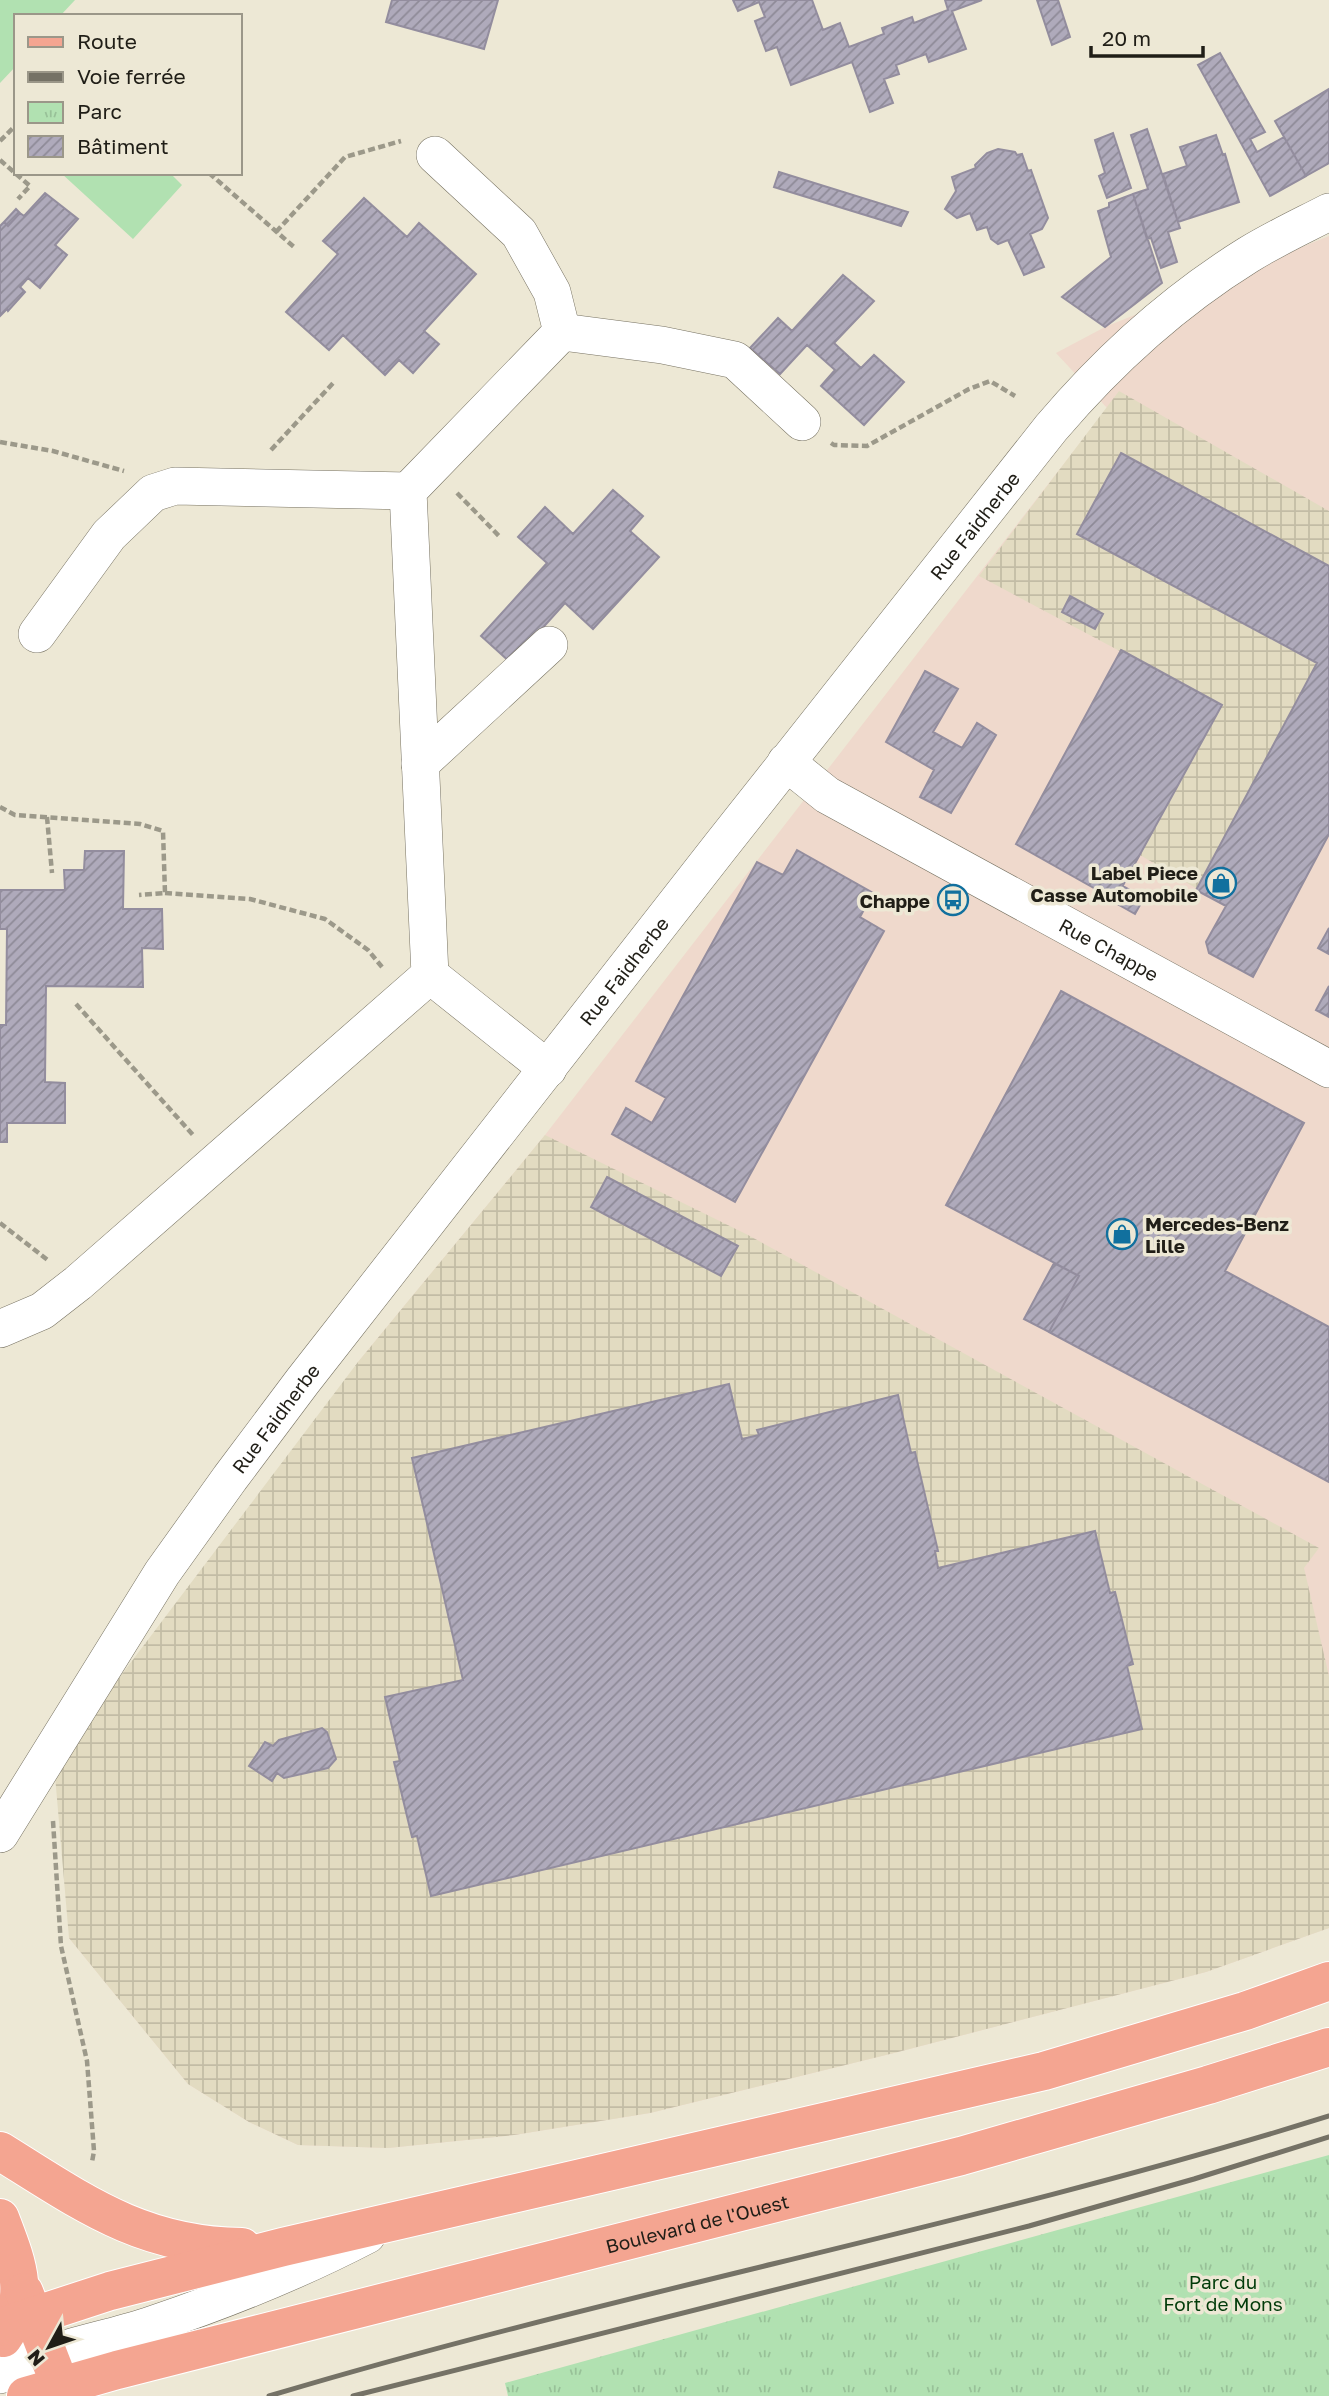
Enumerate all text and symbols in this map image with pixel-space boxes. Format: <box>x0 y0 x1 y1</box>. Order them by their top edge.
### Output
legend <box>14 14 242 175</box>
scale bar <box>1091 14 1203 58</box>
text: 20 m <box>1102 25 1151 51</box>
text: Route <box>77 28 137 54</box>
text: Voie ferrée <box>77 63 186 89</box>
text: Parc <box>77 98 122 124</box>
text: Bâtiment <box>77 133 169 159</box>
street label: Rue Faidherbe <box>925 467 1024 584</box>
place label: Label Piece Casse Automobile <box>1030 861 1198 906</box>
shop icon: Label Piece Casse Automobile <box>1204 866 1238 900</box>
bus stop icon: Chappe <box>936 883 970 917</box>
place label: Chappe <box>859 889 930 912</box>
street label: Rue Faidherbe <box>574 912 673 1029</box>
street label: Rue Chappe <box>1055 913 1163 985</box>
place label: Mercedes-Benz Lille <box>1145 1212 1289 1257</box>
shop icon: Mercedes-Benz Lille <box>1105 1217 1139 1251</box>
street label: Rue Faidherbe <box>226 1359 324 1477</box>
street label: Boulevard de l'Ouest <box>603 2189 791 2257</box>
park label: Parc du Fort de Mons <box>1163 2270 1283 2315</box>
north arrow <box>14 2312 84 2382</box>
text: N <box>22 2345 49 2371</box>

